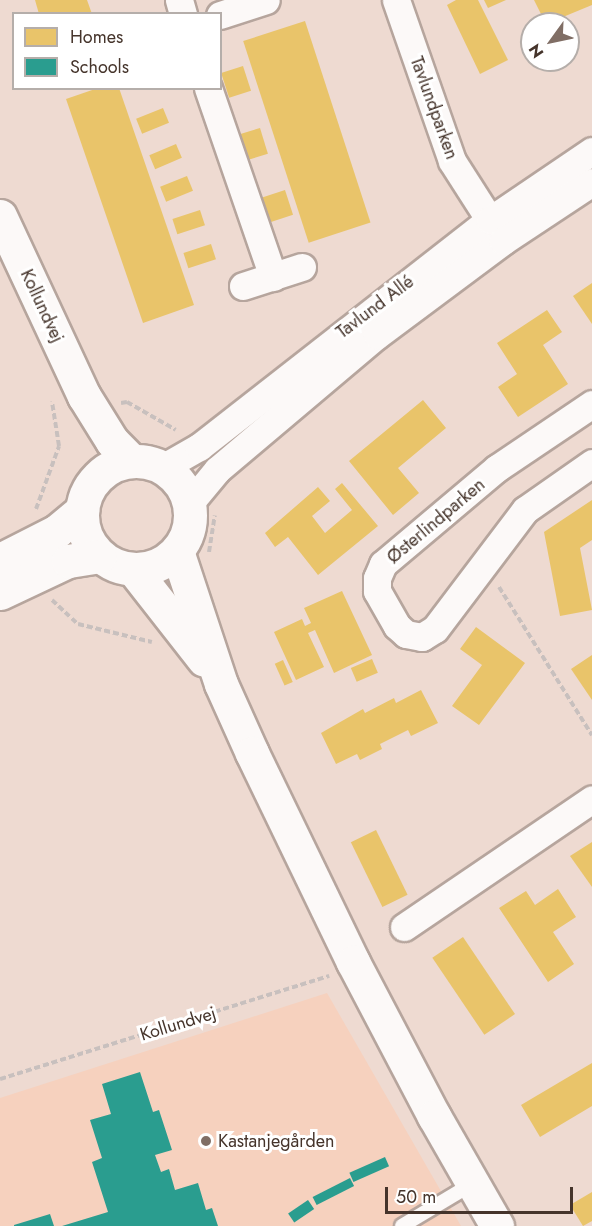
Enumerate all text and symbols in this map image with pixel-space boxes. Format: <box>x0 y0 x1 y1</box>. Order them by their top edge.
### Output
legend <box>12 12 222 90</box>
north arrow <box>520 12 580 72</box>
text: Homes <box>70 24 123 50</box>
text: N <box>523 39 549 63</box>
text: Schools <box>70 54 129 80</box>
street label: Tavlundparken <box>405 54 463 162</box>
street label: Kollundvej <box>16 266 68 346</box>
street label: Tavlund Allé <box>332 271 418 343</box>
street label: Østerlindparken <box>383 474 489 568</box>
street label: Kollundvej <box>137 1002 219 1046</box>
place label: Kastanjegården <box>218 1130 334 1152</box>
marker: Kastanjegården <box>199 1134 213 1148</box>
scale bar <box>388 1175 576 1213</box>
text: 50 m <box>396 1184 436 1210</box>

